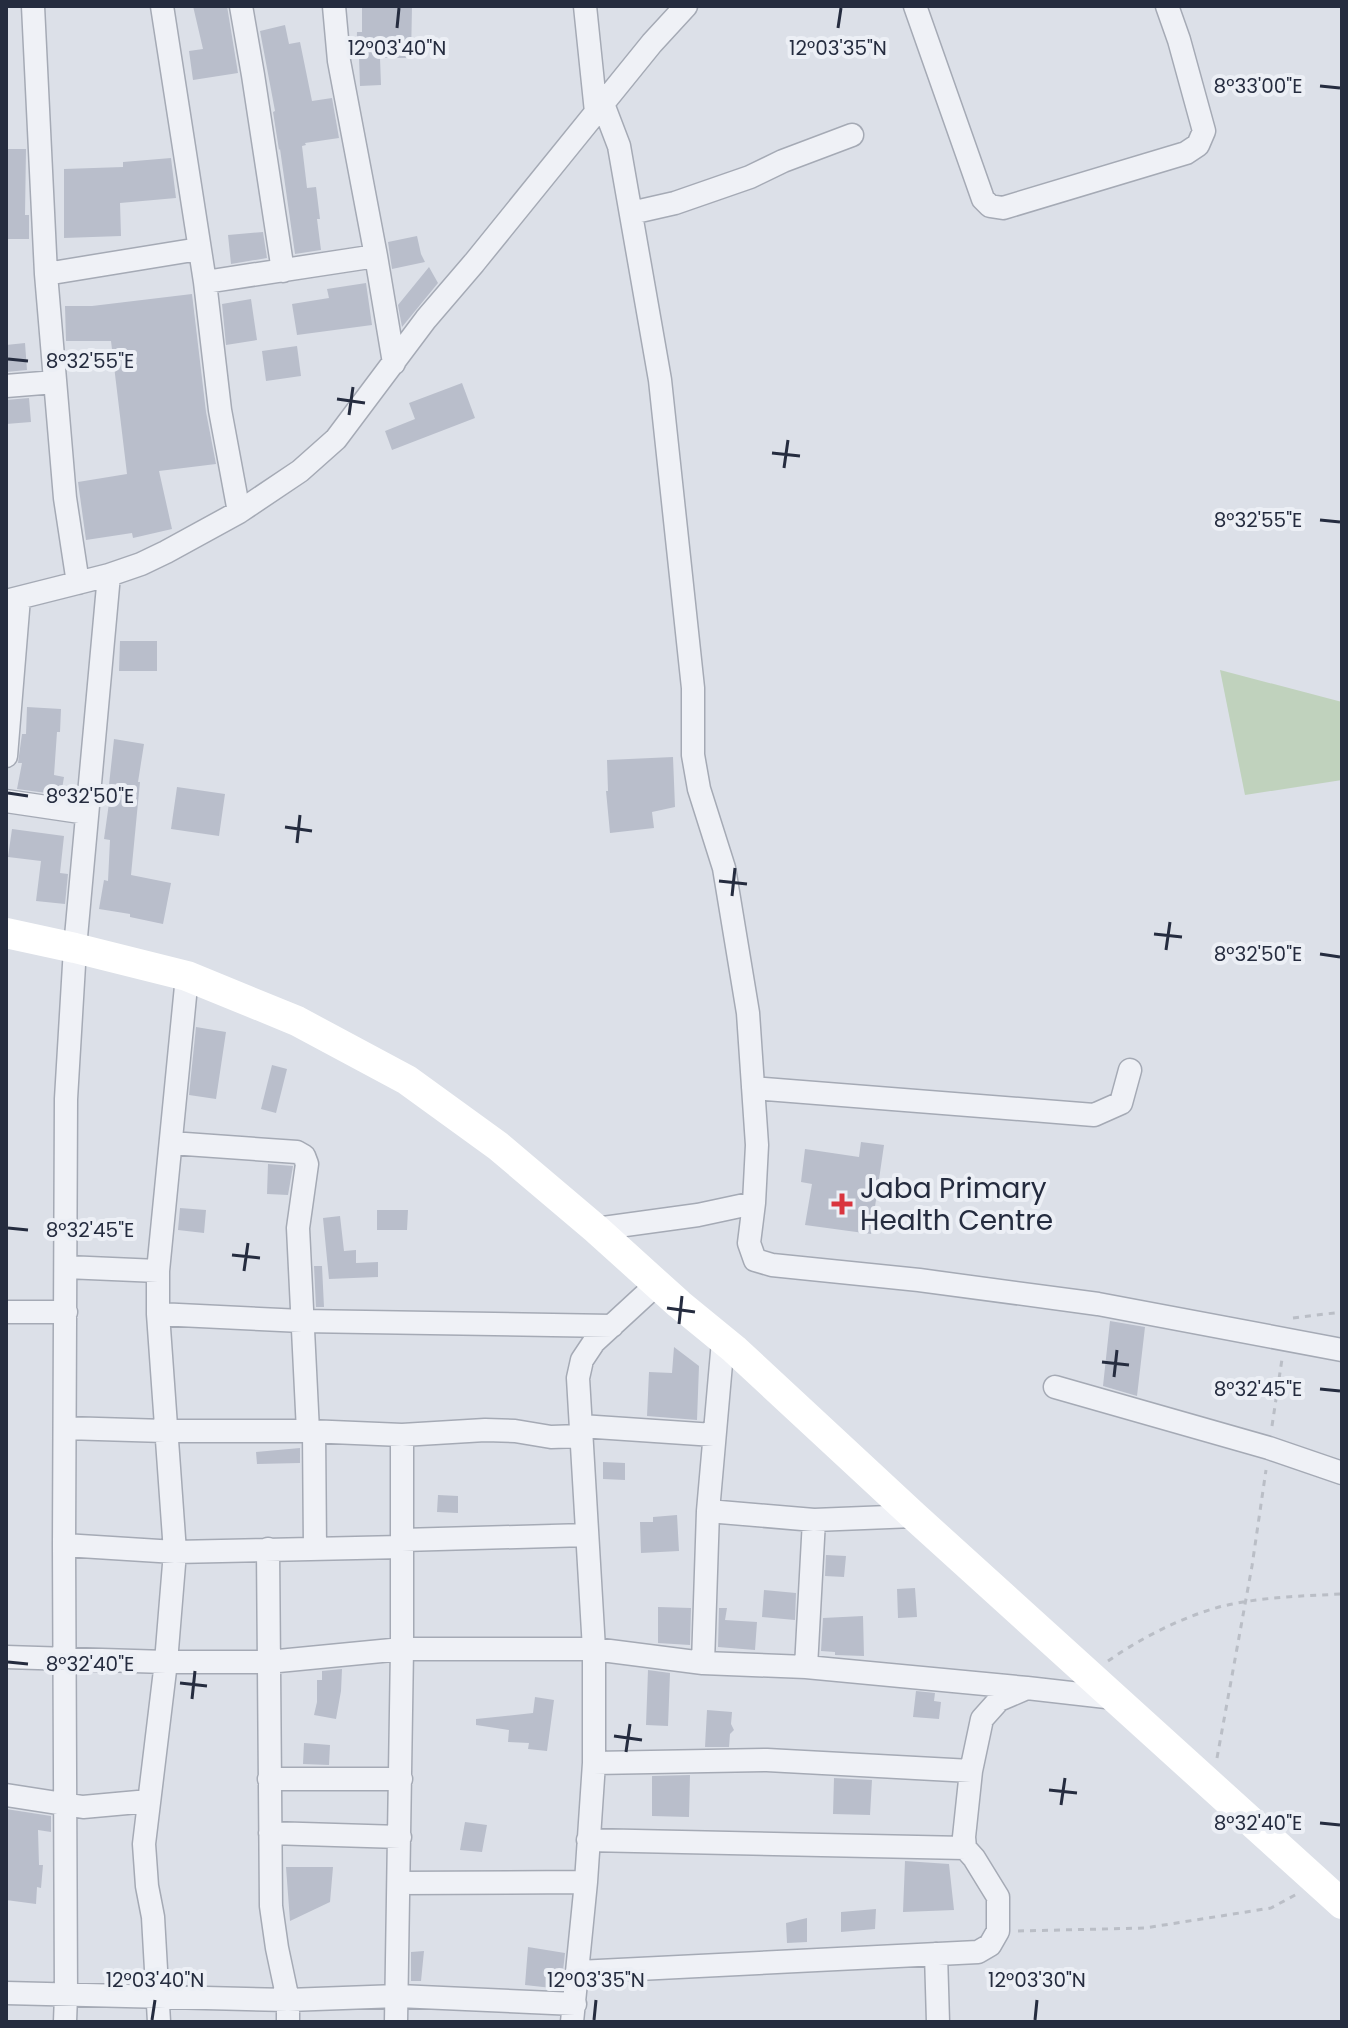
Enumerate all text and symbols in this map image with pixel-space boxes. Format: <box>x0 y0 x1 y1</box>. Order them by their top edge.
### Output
text: 12°03'40"N <box>348 34 446 62</box>
text: 12°03'35"N <box>789 34 887 62</box>
text: 8°33'00"E <box>1214 72 1302 100</box>
text: 8°32'55"E <box>46 347 134 375</box>
text: 8°32'55"E <box>1214 506 1302 534</box>
text: 8°32'50"E <box>46 782 134 810</box>
text: 8°32'50"E <box>1214 940 1302 968</box>
place label: Jaba Primary Health Centre <box>860 1169 1053 1240</box>
marker: Jaba Primary Health Centre <box>831 1193 853 1215</box>
text: 8°32'45"E <box>46 1216 134 1244</box>
text: 8°32'45"E <box>1214 1375 1302 1403</box>
text: 8°32'40"E <box>46 1650 134 1678</box>
text: 8°32'40"E <box>1214 1809 1302 1837</box>
text: 12°03'40"N <box>106 1966 204 1994</box>
text: 12°03'35"N <box>547 1966 645 1994</box>
text: 12°03'30"N <box>988 1966 1086 1994</box>

